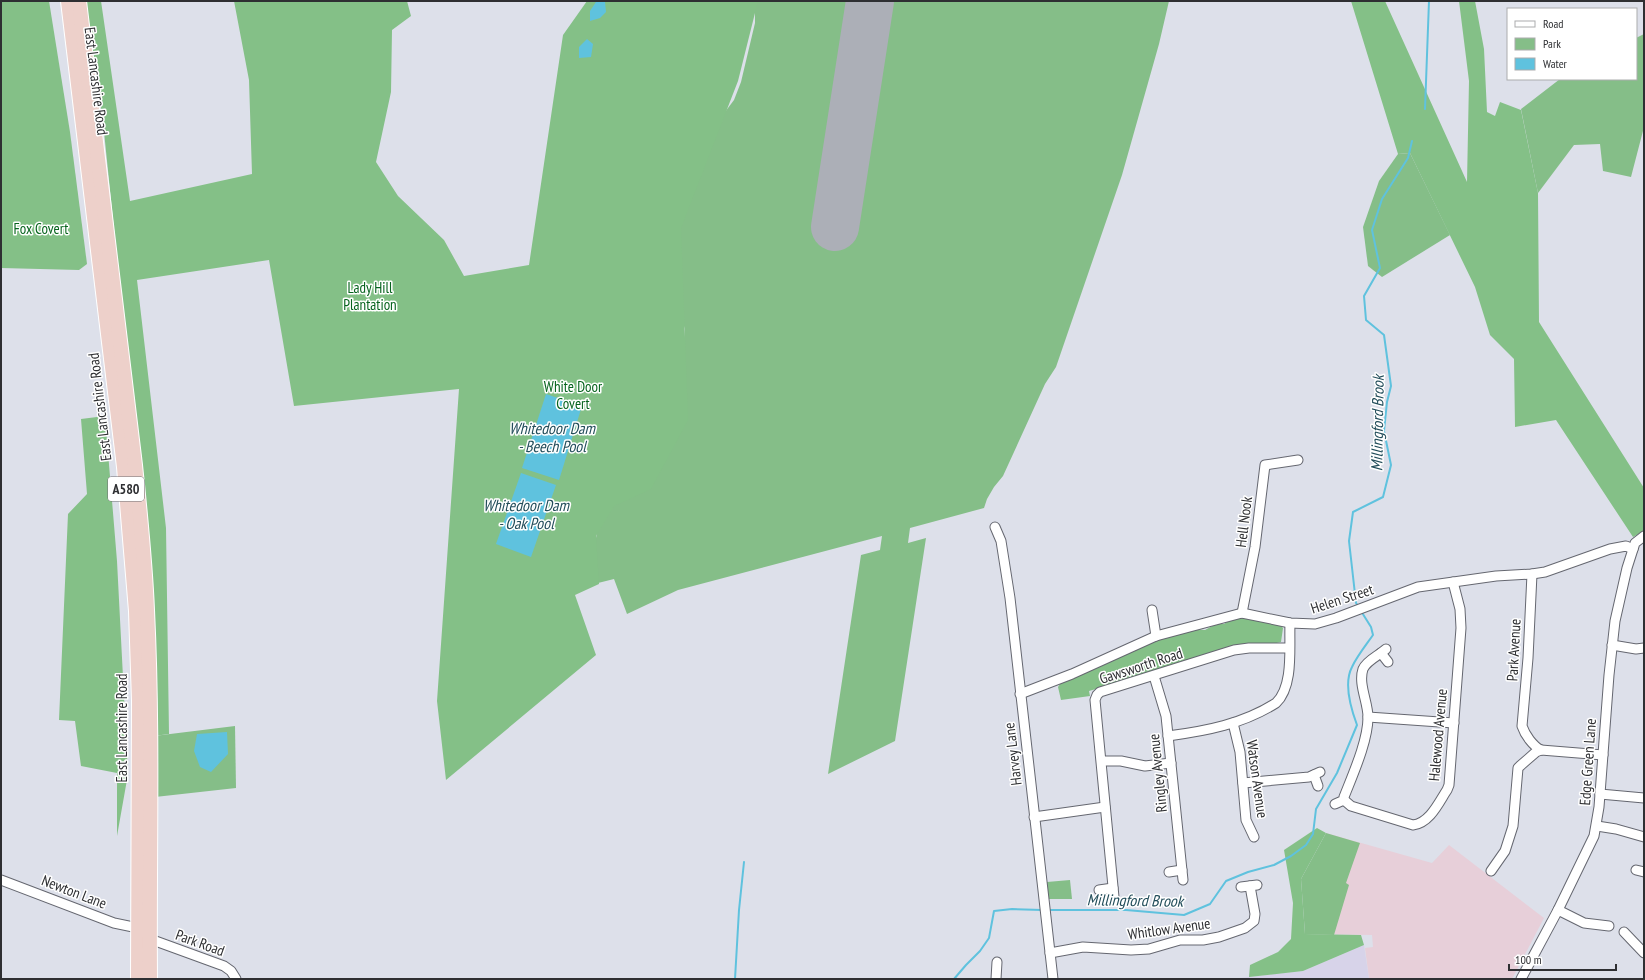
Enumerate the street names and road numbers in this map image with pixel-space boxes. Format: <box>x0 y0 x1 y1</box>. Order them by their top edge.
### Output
street label: East Lancashire Road <box>80 26 113 136</box>
street label: East Lancashire Road <box>83 352 116 462</box>
road number: A580 <box>108 477 144 501</box>
street label: Hell Nook <box>1231 495 1256 549</box>
street label: Helen Street <box>1308 579 1376 618</box>
street label: Park Avenue <box>1502 618 1525 682</box>
street label: Gawsworth Road <box>1097 643 1185 688</box>
street label: East Lancashire Road <box>112 674 131 782</box>
street label: Halewood Avenue <box>1424 688 1451 782</box>
street label: Edge Green Lane <box>1575 718 1600 806</box>
street label: Harvey Lane <box>999 722 1026 787</box>
street label: Ringley Avenue <box>1144 733 1171 813</box>
street label: Watson Avenue <box>1243 739 1272 819</box>
street label: Newton Lane <box>39 870 109 913</box>
street label: Whitlow Avenue <box>1126 913 1211 944</box>
street label: Park Road <box>173 925 227 960</box>

